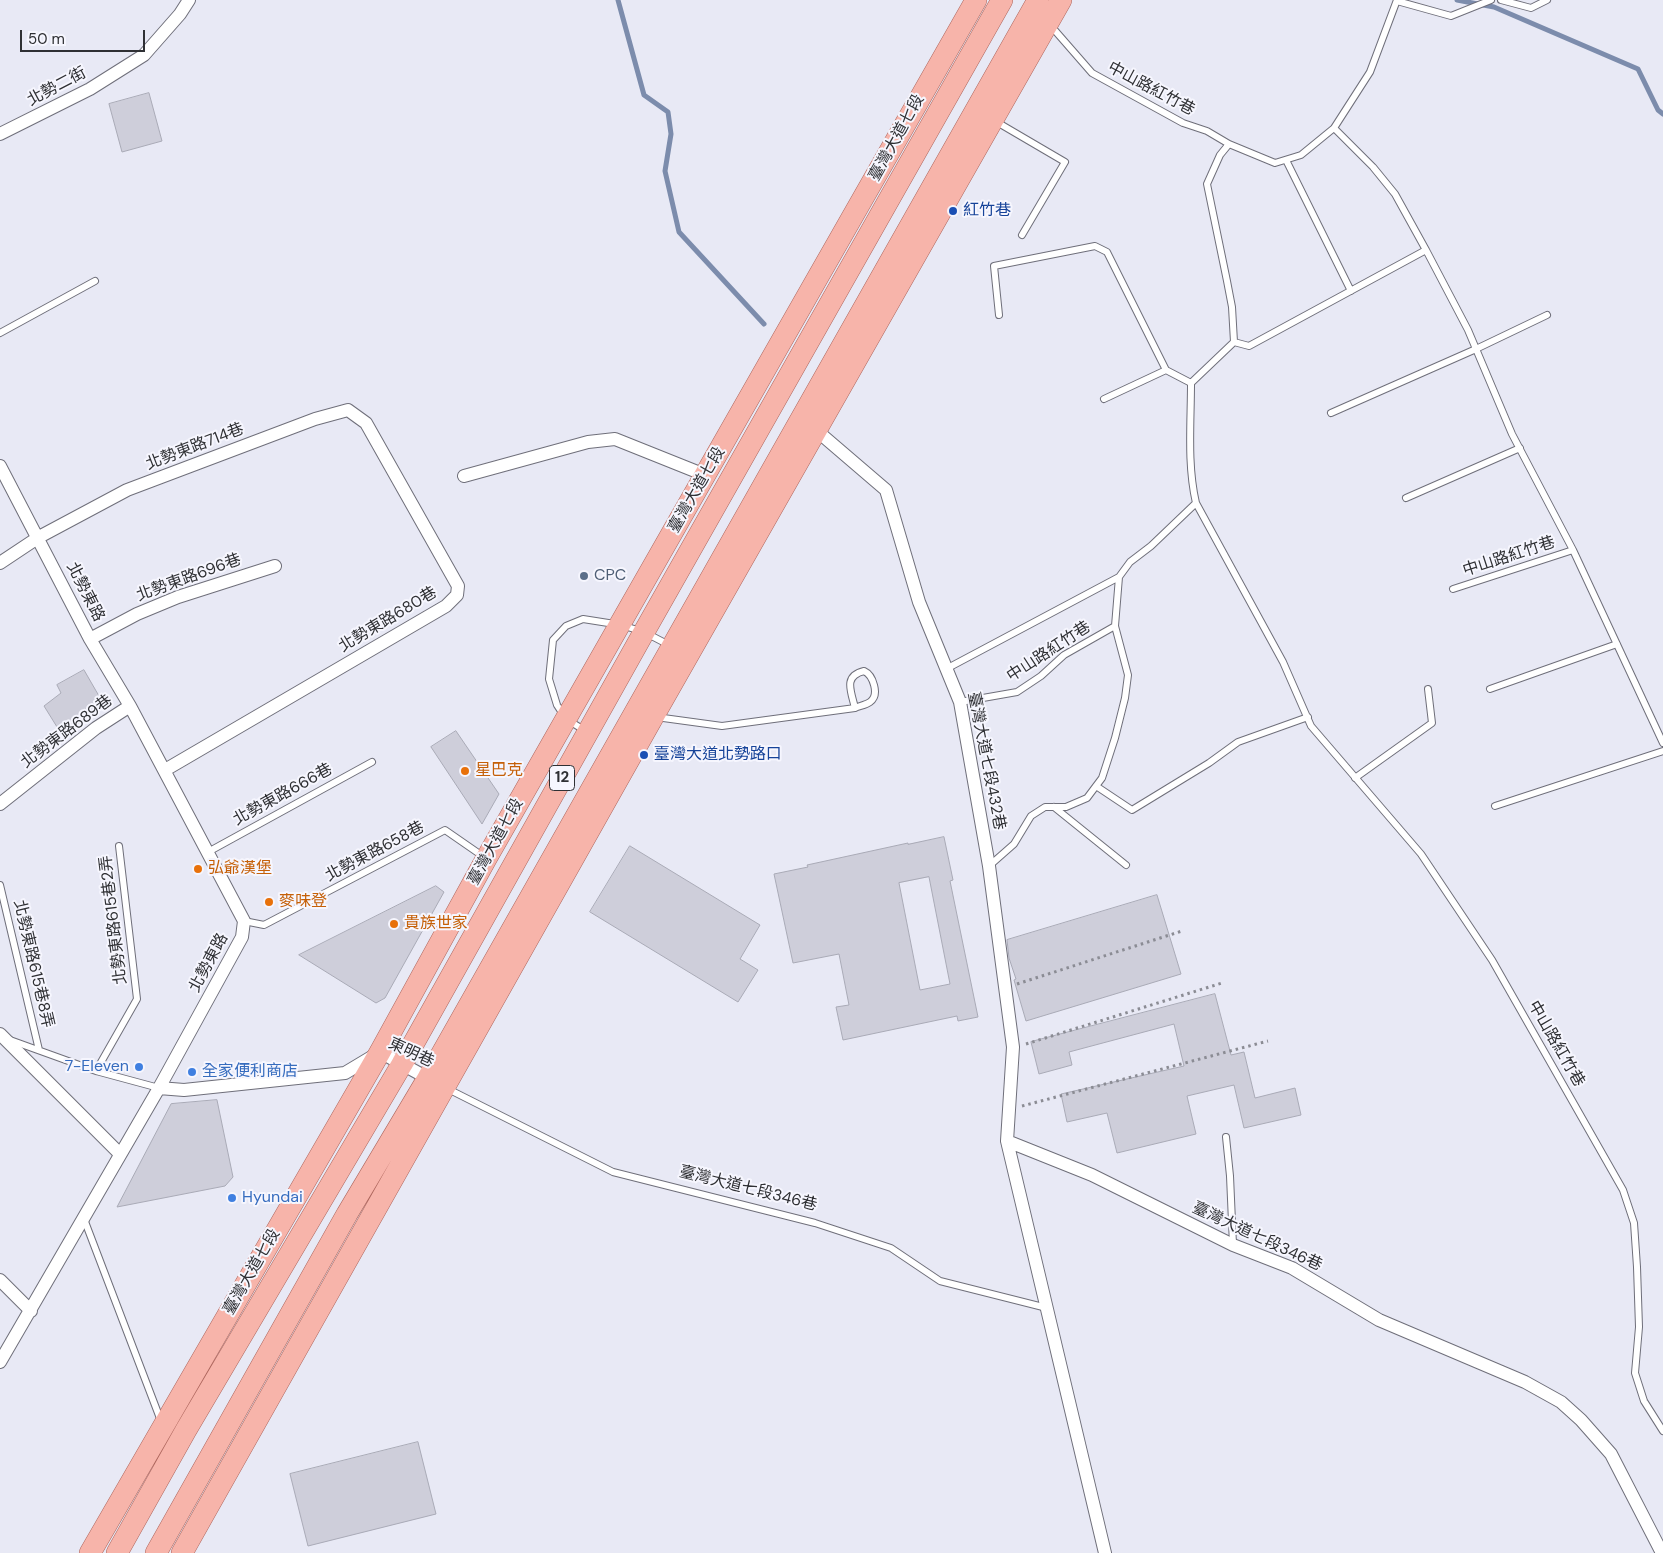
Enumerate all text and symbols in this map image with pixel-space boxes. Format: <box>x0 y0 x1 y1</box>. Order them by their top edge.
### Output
scale bar <box>22 20 148 52</box>
text: 50 m <box>28 29 65 49</box>
street label: 中山路紅竹巷 <box>1104 58 1198 120</box>
street label: 北勢二街 <box>24 64 90 110</box>
street label: 臺灣大道七段 <box>865 91 929 185</box>
place label: 紅竹巷 <box>963 201 1011 221</box>
marker: 紅竹巷 <box>947 205 959 217</box>
street label: 北勢東路714巷 <box>143 420 247 474</box>
street label: 臺灣大道七段 <box>665 444 729 536</box>
street label: 中山路紅竹巷 <box>1460 533 1558 581</box>
street label: 北勢東路696巷 <box>134 550 244 606</box>
street label: 北勢東路 <box>62 559 108 625</box>
place label: CPC <box>594 566 626 586</box>
marker: CPC <box>578 570 590 582</box>
street label: 北勢東路680巷 <box>336 583 440 657</box>
street label: 中山路紅竹巷 <box>1004 618 1094 686</box>
street label: 臺灣大道七段432巷 <box>963 690 1009 832</box>
street label: 北勢東路689巷 <box>18 691 116 773</box>
place label: 臺灣大道北勢路口 <box>654 745 782 765</box>
marker: 臺灣大道北勢路口 <box>638 749 650 761</box>
street label: 北勢東路666巷 <box>230 760 336 830</box>
place label: 星巴克 <box>475 761 523 781</box>
marker: 星巴克 <box>459 765 471 777</box>
road number: 12 <box>550 766 574 790</box>
street label: 臺灣大道七段 <box>464 795 528 889</box>
street label: 北勢東路658巷 <box>322 818 428 886</box>
street label: 北勢東路615巷2弄 <box>97 854 131 986</box>
place label: 弘爺漢堡 <box>208 859 272 879</box>
marker: 弘爺漢堡 <box>192 863 204 875</box>
place label: 麥味登 <box>279 892 327 912</box>
marker: 麥味登 <box>263 896 275 908</box>
street label: 北勢東路615巷8弄 <box>9 898 57 1030</box>
place label: 貴族世家 <box>404 914 468 934</box>
marker: 貴族世家 <box>388 918 400 930</box>
street label: 北勢東路 <box>186 930 232 996</box>
street label: 中山路紅竹巷 <box>1524 998 1588 1090</box>
street label: 東明巷 <box>385 1034 437 1072</box>
place label: 7-Eleven <box>65 1057 129 1077</box>
marker: 7-Eleven <box>133 1061 145 1073</box>
place label: 全家便利商店 <box>202 1062 298 1082</box>
marker: 全家便利商店 <box>186 1066 198 1078</box>
street label: 臺灣大道七段346巷 <box>677 1163 819 1215</box>
place label: Hyundai <box>242 1188 303 1208</box>
marker: Hyundai <box>226 1192 238 1204</box>
street label: 臺灣大道七段346巷 <box>1189 1198 1325 1276</box>
street label: 臺灣大道七段 <box>220 1226 284 1318</box>

